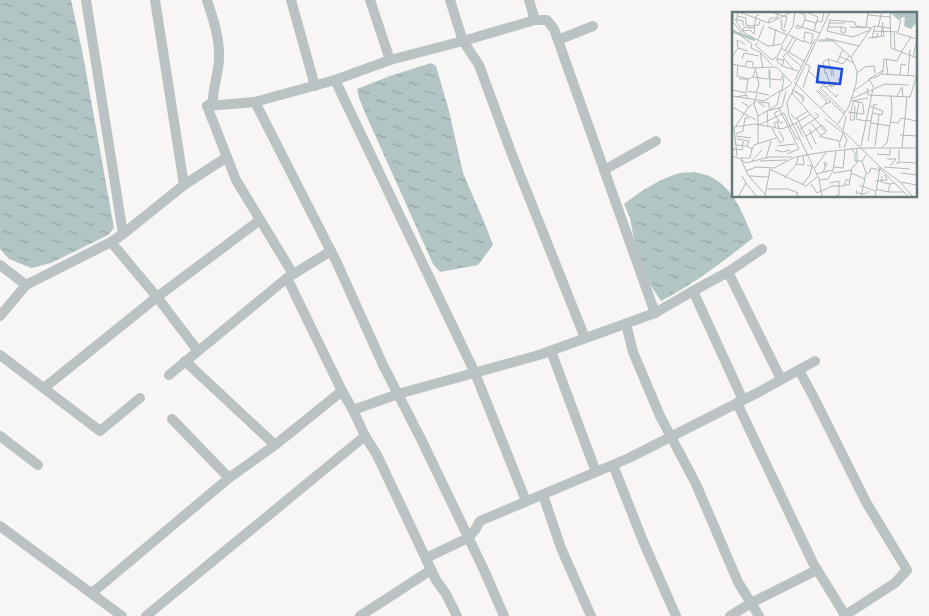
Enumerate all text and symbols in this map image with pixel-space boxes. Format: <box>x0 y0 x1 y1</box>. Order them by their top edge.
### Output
inset map <box>732 12 916 198</box>

